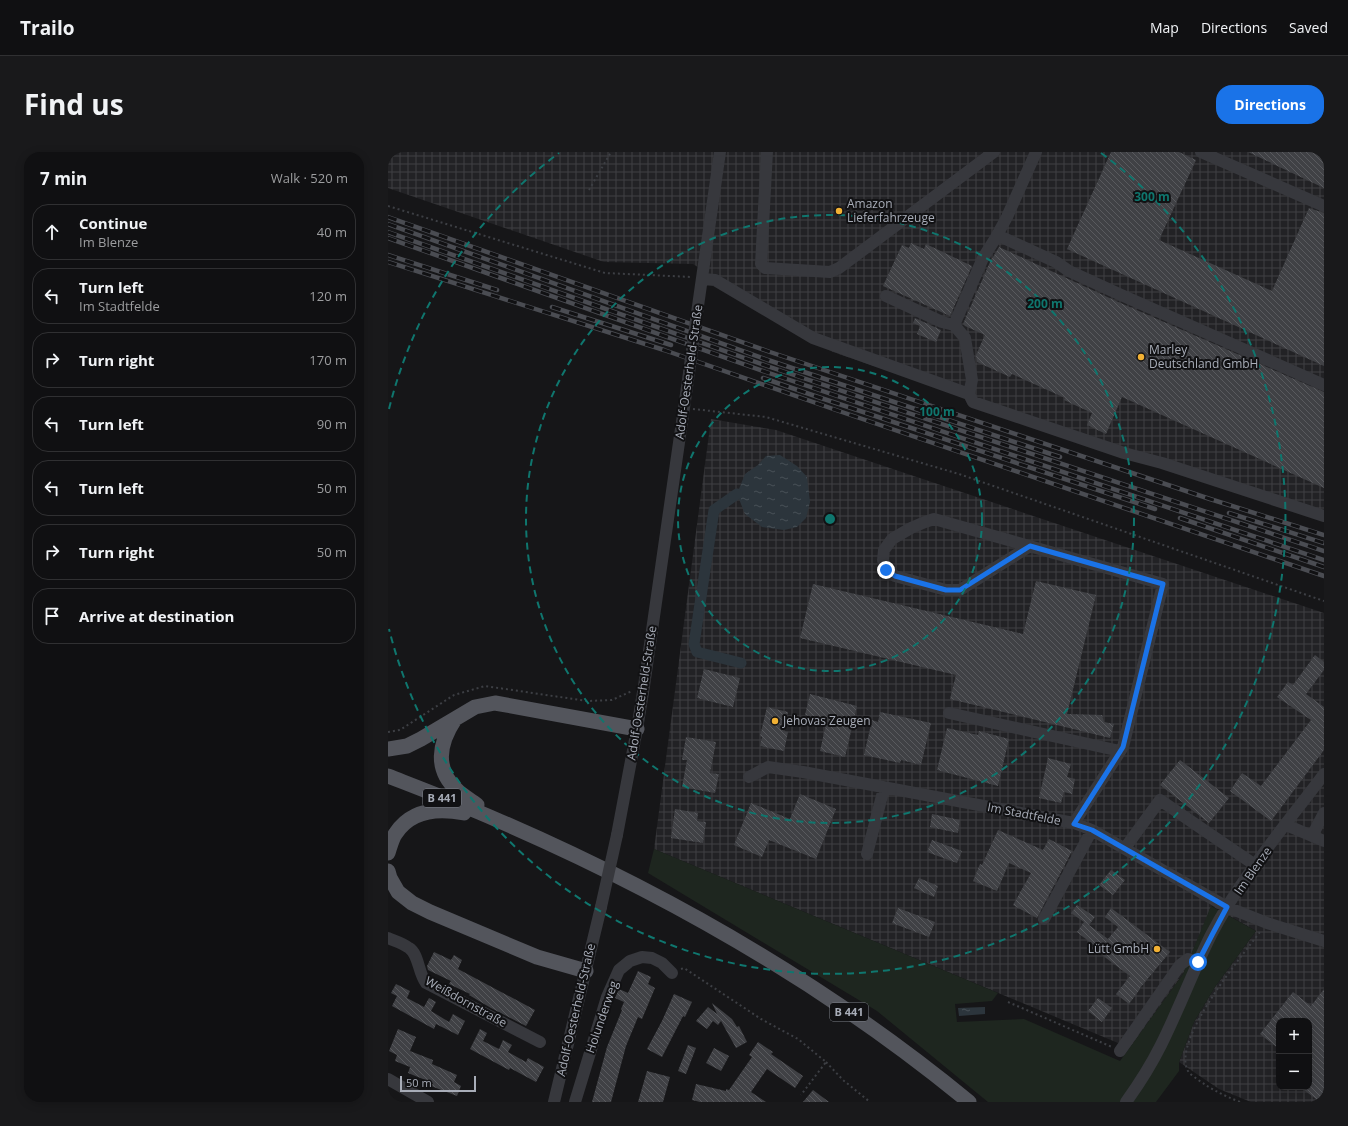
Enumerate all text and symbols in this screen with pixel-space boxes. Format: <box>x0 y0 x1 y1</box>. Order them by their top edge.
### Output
text: Trailo <box>20 15 74 41</box>
text: Map <box>1150 18 1179 37</box>
text: Directions <box>1201 18 1267 37</box>
text: Saved <box>1289 18 1328 37</box>
text: Find us <box>24 85 124 123</box>
button: Directions <box>1216 85 1324 124</box>
text: 7 min <box>40 167 87 190</box>
text: Walk · 520 m <box>271 169 348 187</box>
text: 300 m <box>1134 188 1170 205</box>
place label: Amazon Lieferfahrzeuge <box>847 195 935 226</box>
marker: Amazon Lieferfahrzeuge <box>834 206 844 216</box>
text: Continue <box>79 213 147 233</box>
icon: ahead <box>41 221 63 243</box>
text: 40 m <box>317 223 347 241</box>
text: Im Blenze <box>79 233 138 251</box>
text: Turn left <box>79 277 144 297</box>
icon: left <box>41 285 63 307</box>
text: 120 m <box>309 287 347 305</box>
text: 200 m <box>1027 295 1063 312</box>
text: Im Stadtfelde <box>79 297 160 315</box>
street label: Adolf-Oesterheld-Straße <box>671 303 706 440</box>
place label: Marley Deutschland GmbH <box>1149 341 1258 372</box>
icon: right <box>41 349 63 371</box>
text: Turn right <box>79 350 154 370</box>
text: 170 m <box>309 351 347 369</box>
marker: Marley Deutschland GmbH <box>1136 352 1146 362</box>
text: 100 m <box>919 403 955 420</box>
icon: left <box>41 413 63 435</box>
text: Turn left <box>79 414 144 434</box>
text: 90 m <box>317 415 347 433</box>
icon: left <box>41 477 63 499</box>
text: Turn left <box>79 478 144 498</box>
text: 50 m <box>317 479 347 497</box>
centre of rings <box>823 512 837 526</box>
icon: right <box>41 541 63 563</box>
text: Turn right <box>79 542 154 562</box>
text: 50 m <box>317 543 347 561</box>
route end <box>877 561 895 579</box>
icon: arrive <box>41 605 63 627</box>
text: Arrive at destination <box>79 606 234 626</box>
street label: Adolf-Oesterheld-Straße <box>622 624 661 761</box>
place label: Jehovas Zeugen <box>782 712 871 729</box>
marker: Jehovas Zeugen <box>770 716 780 726</box>
road number: B 441 <box>423 789 461 807</box>
street label: Im Stadtfelde <box>986 798 1063 829</box>
street label: Im Blenze <box>1230 843 1275 898</box>
place label: Lütt GmbH <box>1088 940 1149 957</box>
street label: Adolf-Oesterheld-Straße <box>552 942 599 1078</box>
marker: Lütt GmbH <box>1152 944 1162 954</box>
route start <box>1189 953 1207 971</box>
street label: Weißdornstraße <box>422 972 510 1031</box>
street label: Holunderweg <box>581 978 622 1055</box>
road number: B 441 <box>830 1003 868 1021</box>
map controls <box>1276 1018 1312 1090</box>
button: + <box>1276 1018 1312 1054</box>
button: − <box>1276 1054 1312 1090</box>
scale bar <box>400 1074 476 1093</box>
text: 50 m <box>406 1075 432 1090</box>

